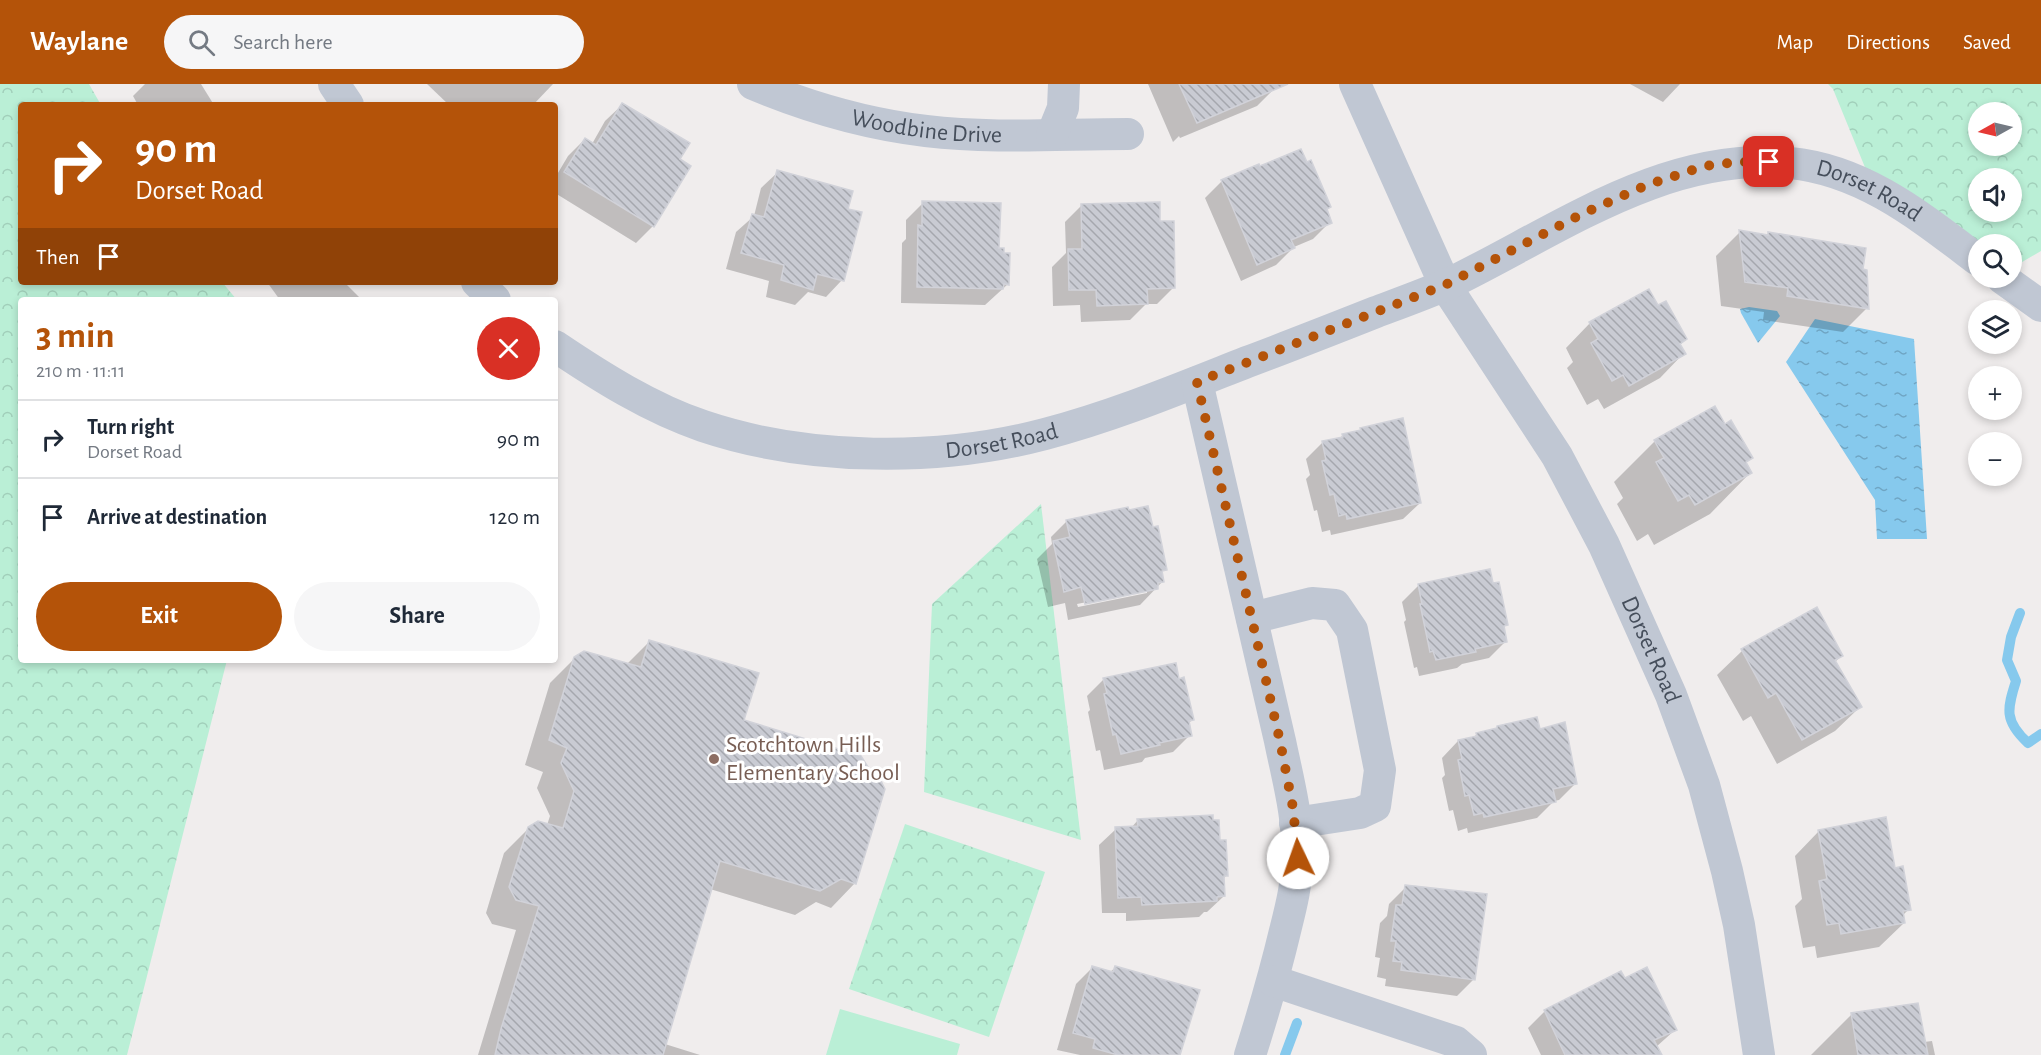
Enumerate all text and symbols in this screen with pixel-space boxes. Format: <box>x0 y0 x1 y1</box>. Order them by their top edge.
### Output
search box <box>164 15 584 69</box>
icon: search <box>185 26 218 59</box>
text: Waylane <box>30 28 128 56</box>
text: Search here <box>233 31 333 53</box>
text: Map <box>1777 32 1813 53</box>
text: Directions <box>1846 32 1930 53</box>
text: Saved <box>1963 32 2011 53</box>
north arrow <box>1968 102 2022 156</box>
map controls <box>1968 102 2022 486</box>
street label: Woodbine Drive <box>849 105 1002 147</box>
icon: right <box>36 126 114 204</box>
text: 90 m <box>135 128 217 170</box>
pin <box>1743 136 1794 187</box>
icon: arrive <box>1752 145 1785 178</box>
street label: Dorset Road <box>1814 156 1926 226</box>
button: sound <box>1968 168 2022 222</box>
text: Dorset Road <box>135 177 263 204</box>
button: search <box>1968 234 2022 288</box>
icon: arrive <box>92 240 125 273</box>
text: Then <box>36 246 80 268</box>
button: layers <box>1968 300 2022 354</box>
button: close <box>477 317 540 380</box>
text: 3 min <box>36 318 114 354</box>
text: 210 m · 11:11 <box>36 361 125 381</box>
button: + <box>1968 366 2022 420</box>
text: Turn right <box>87 416 174 438</box>
street label: Dorset Road <box>944 419 1061 463</box>
icon: right <box>36 423 69 456</box>
text: 90 m <box>497 428 540 450</box>
button: − <box>1968 432 2022 486</box>
text: Dorset Road <box>87 442 182 462</box>
icon: arrive <box>36 501 69 534</box>
text: Arrive at destination <box>87 506 267 528</box>
text: 120 m <box>490 506 540 528</box>
button: Exit <box>36 582 282 651</box>
button: Share <box>294 582 540 651</box>
street label: Dorset Road <box>1617 593 1685 706</box>
place label: Scotchtown Hills Elementary School <box>726 733 900 785</box>
marker: Scotchtown Hills Elementary School <box>707 752 721 766</box>
position arrow <box>1266 826 1330 890</box>

